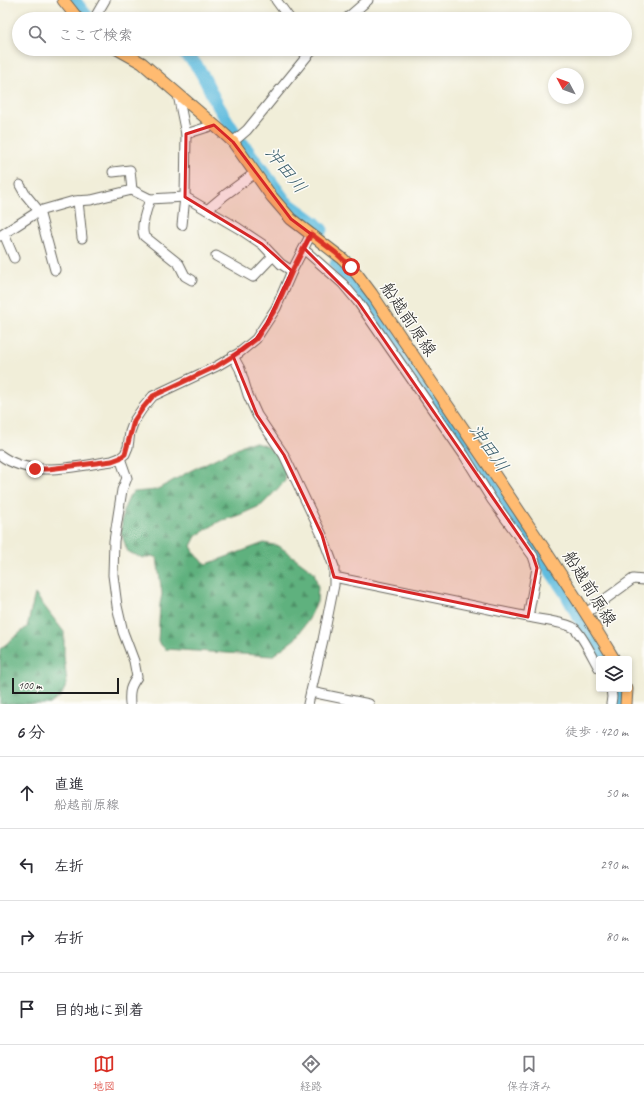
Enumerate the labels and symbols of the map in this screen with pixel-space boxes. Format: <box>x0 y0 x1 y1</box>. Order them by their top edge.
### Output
north arrow <box>548 68 584 104</box>
water label: 沖田川 <box>260 142 312 198</box>
route start <box>342 258 360 276</box>
street label: 船越前原線 <box>376 278 441 360</box>
water label: 沖田川 <box>465 420 513 476</box>
route end <box>26 460 44 478</box>
street label: 船越前原線 <box>558 547 621 630</box>
scale bar <box>12 676 119 695</box>

